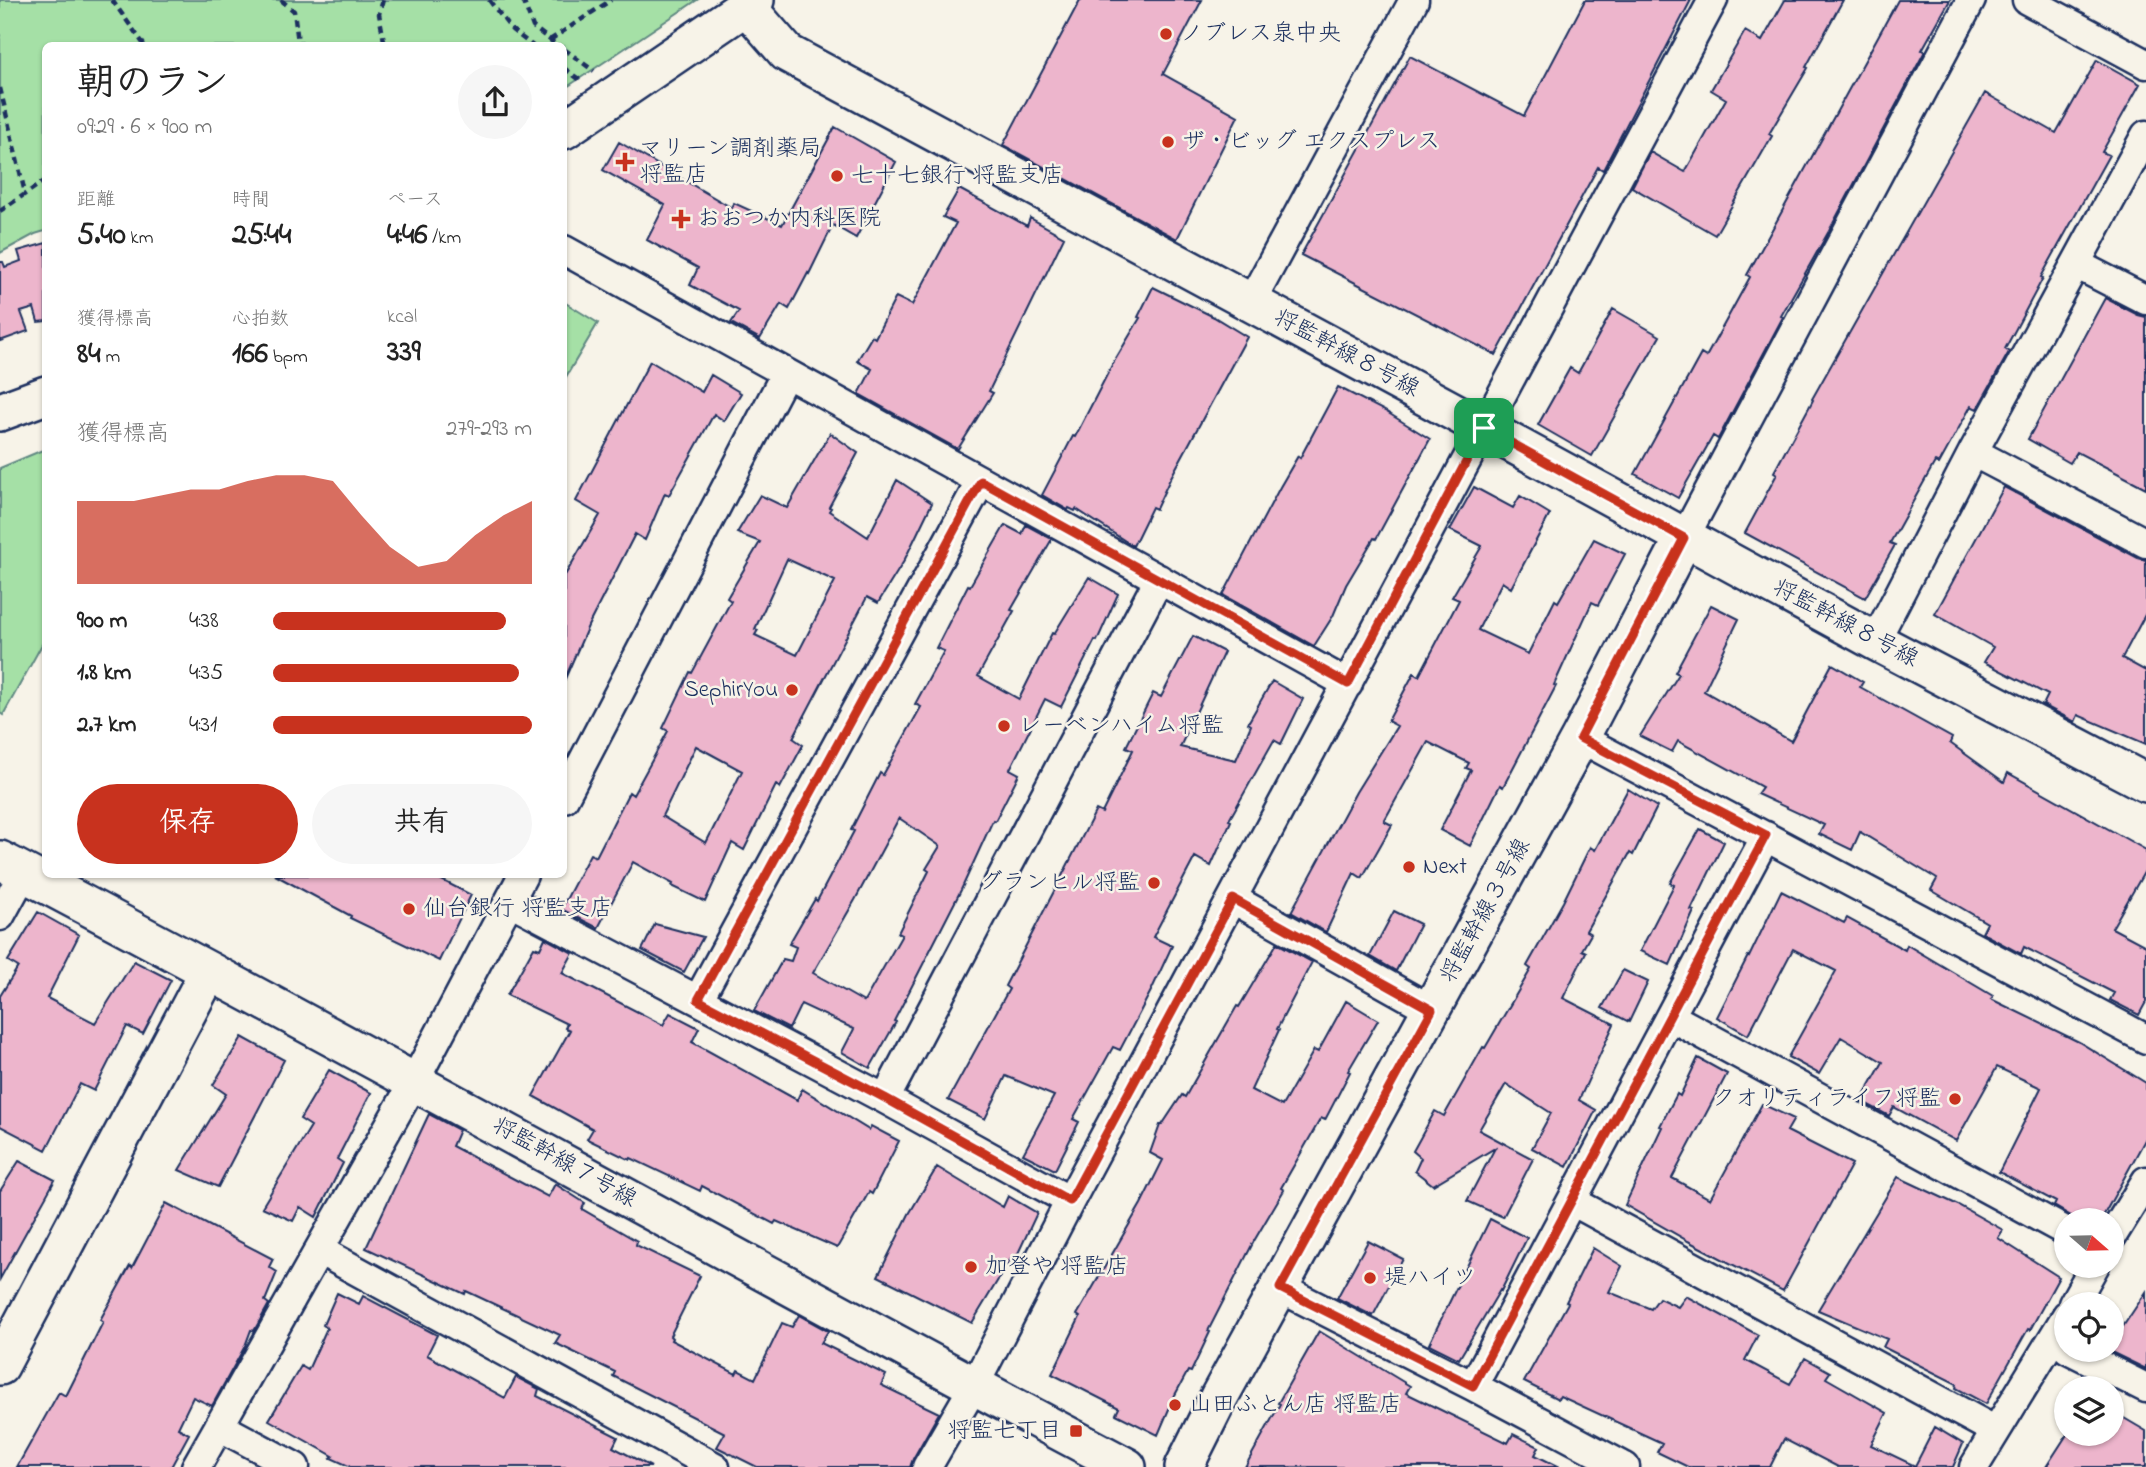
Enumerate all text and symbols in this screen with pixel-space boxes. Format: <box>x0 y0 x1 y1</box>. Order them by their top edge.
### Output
place label: ノブレス泉中央 <box>1180 18 1341 51</box>
marker: ノブレス泉中央 <box>1158 26 1174 42</box>
text: 朝のラン <box>77 57 229 113</box>
button: share <box>458 65 532 139</box>
text: 09:29 · 6 × 900 m <box>77 111 212 144</box>
place label: ザ・ビッグ エクスプレス <box>1182 126 1440 159</box>
place label: マリーン調剤薬局 将監店 <box>639 133 822 192</box>
marker: ザ・ビッグ エクスプレス <box>1160 134 1176 150</box>
marker: マリーン調剤薬局 将監店 <box>617 154 633 170</box>
place label: 七十七銀行 将監支店 <box>851 160 1064 193</box>
marker: 七十七銀行 将監支店 <box>829 168 845 184</box>
text: 距離 <box>77 187 115 214</box>
text: 時間 <box>232 187 270 214</box>
text: ペース <box>387 187 443 214</box>
place label: おおつか内科医院 <box>697 203 881 236</box>
marker: おおつか内科医院 <box>671 209 691 229</box>
text: 5.40 <box>77 214 126 258</box>
text: 25:44 <box>232 214 291 258</box>
text: 4:46 <box>387 214 427 258</box>
text: km <box>126 225 153 252</box>
text: /km <box>427 225 461 252</box>
street label: 将監幹線８号線 <box>1267 302 1425 406</box>
text: kcal <box>387 304 417 331</box>
text: 獲得標高 <box>77 306 153 333</box>
text: 心拍数 <box>232 306 289 333</box>
text: 339 <box>387 331 421 375</box>
text: 84 <box>77 333 101 377</box>
text: 166 <box>232 333 268 377</box>
text: m <box>101 344 120 371</box>
text: bpm <box>268 344 308 371</box>
pin <box>1454 398 1514 458</box>
icon: arrive <box>1465 409 1503 447</box>
text: 279–293 m <box>446 413 532 446</box>
text: 獲得標高 <box>77 418 169 451</box>
street label: 将監幹線８号線 <box>1766 572 1924 676</box>
text: 900 m <box>77 605 127 638</box>
text: 4:38 <box>189 605 219 638</box>
text: 1.8 km <box>77 657 131 690</box>
text: 4:35 <box>189 657 223 690</box>
place label: SephirYou <box>684 674 778 707</box>
marker: SephirYou <box>784 682 800 698</box>
text: 2.7 km <box>77 709 136 742</box>
text: 4:31 <box>189 709 217 742</box>
place label: レーベンハイム将監 <box>1018 710 1224 743</box>
marker: レーベンハイム将監 <box>996 718 1012 734</box>
button: 保存 <box>77 784 298 864</box>
button: 共有 <box>312 784 532 864</box>
street label: 将監幹線３号線 <box>1433 833 1539 989</box>
place label: Next <box>1423 851 1467 884</box>
marker: Next <box>1401 859 1417 875</box>
place label: グランヒル将監 <box>979 867 1140 900</box>
marker: グランヒル将監 <box>1146 875 1162 891</box>
place label: 仙台銀行 将監支店 <box>423 893 613 926</box>
marker: 仙台銀行 将監支店 <box>401 901 417 917</box>
place label: クオリティライフ将監 <box>1712 1083 1941 1116</box>
marker: クオリティライフ将監 <box>1947 1091 1963 1107</box>
street label: 将監幹線７号線 <box>486 1110 642 1216</box>
north arrow <box>2054 1208 2124 1278</box>
map controls <box>2054 1208 2124 1446</box>
place label: 加登や 将監店 <box>985 1251 1129 1284</box>
marker: 加登や 将監店 <box>963 1259 979 1275</box>
place label: 堤ハイツ <box>1384 1262 1476 1295</box>
marker: 堤ハイツ <box>1362 1270 1378 1286</box>
button: locate <box>2054 1292 2124 1362</box>
button: layers <box>2054 1376 2124 1446</box>
place label: 山田ふとん店 将監店 <box>1189 1389 1402 1422</box>
marker: 山田ふとん店 将監店 <box>1167 1397 1183 1413</box>
place label: 将監七丁目 <box>947 1415 1062 1448</box>
marker: 将監七丁目 <box>1068 1423 1084 1439</box>

